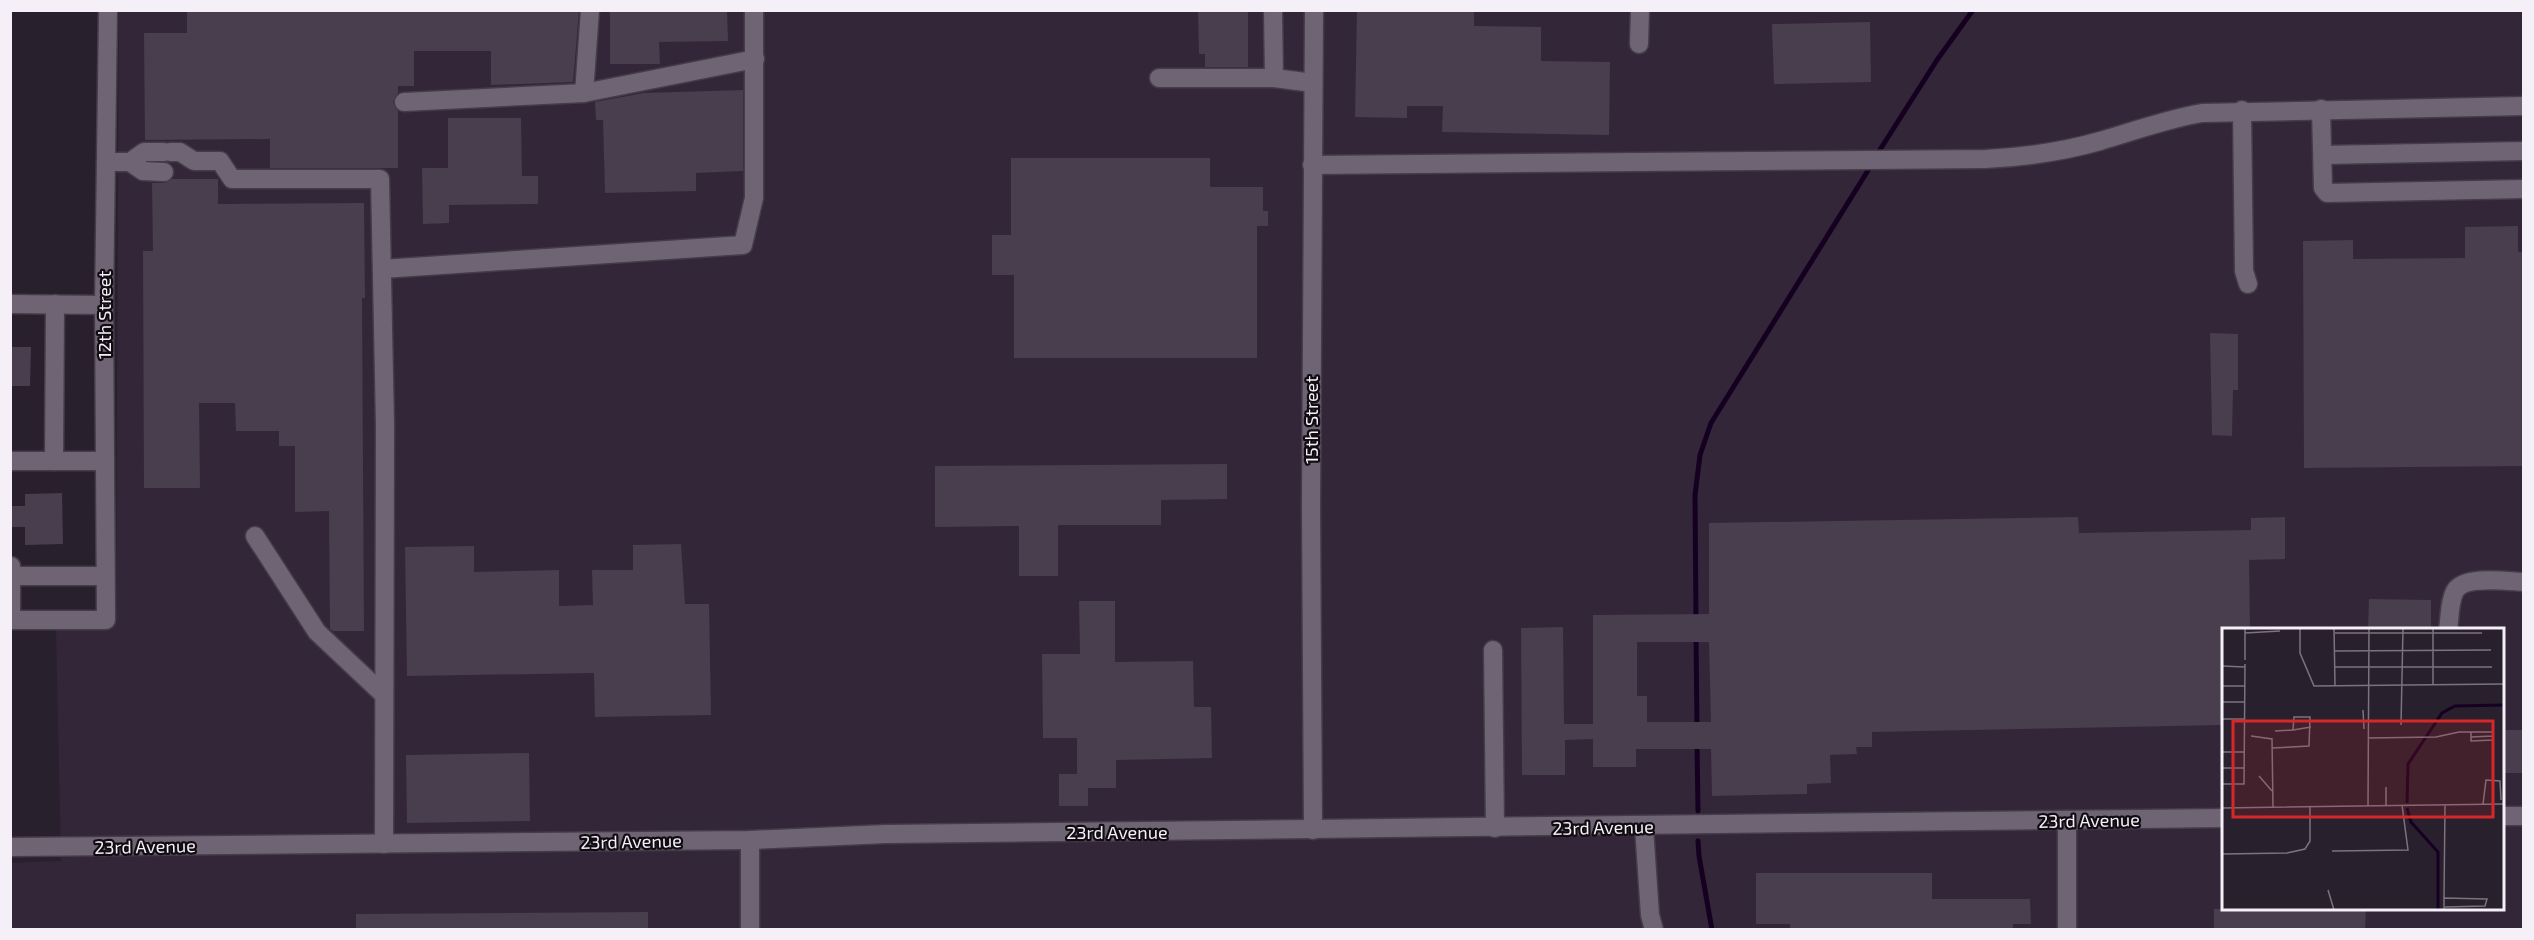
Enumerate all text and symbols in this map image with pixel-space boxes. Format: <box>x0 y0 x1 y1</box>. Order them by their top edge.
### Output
street label: 12th Street <box>93 271 115 359</box>
street label: 15th Street <box>1300 376 1322 464</box>
inset map <box>2222 628 2504 910</box>
street label: 23rd Avenue <box>2038 808 2140 832</box>
street label: 23rd Avenue <box>1552 815 1654 839</box>
street label: 23rd Avenue <box>1066 821 1168 843</box>
street label: 23rd Avenue <box>580 829 682 853</box>
street label: 23rd Avenue <box>94 834 196 858</box>

